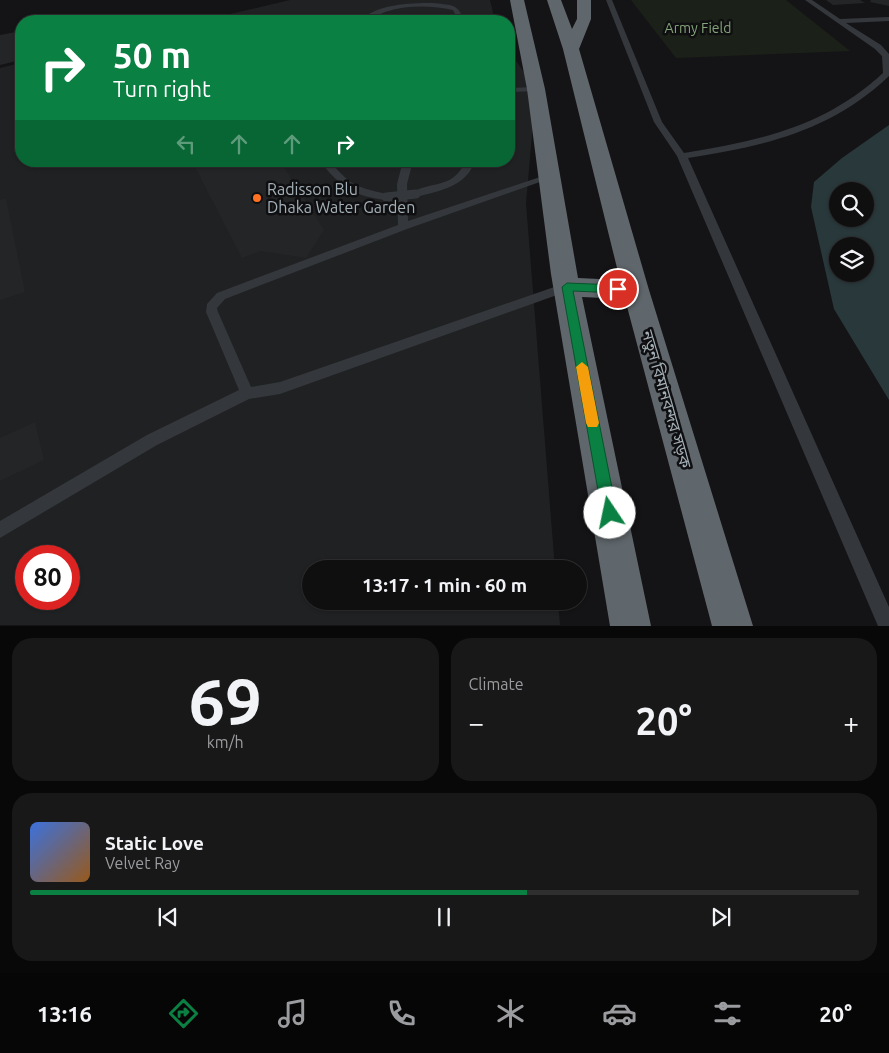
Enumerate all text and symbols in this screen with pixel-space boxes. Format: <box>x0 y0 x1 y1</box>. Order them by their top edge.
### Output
park label: Army Field <box>665 20 731 36</box>
icon: right <box>30 35 95 100</box>
text: 50 m <box>113 35 191 75</box>
text: Turn right <box>113 76 211 101</box>
icon: left <box>172 130 200 158</box>
icon: ahead <box>225 130 253 158</box>
icon: ahead <box>278 130 306 158</box>
icon: right <box>331 130 359 158</box>
place label: Radisson Blu Dhaka Water Garden <box>267 180 415 216</box>
map controls <box>829 182 874 282</box>
button: search <box>829 182 874 227</box>
marker: Radisson Blu Dhaka Water Garden <box>251 192 263 204</box>
button: layers <box>829 237 874 282</box>
pin <box>597 268 639 310</box>
icon: arrive <box>604 275 632 303</box>
street label: নতুন বিমানবন্দর সড়ক <box>637 327 696 471</box>
position arrow <box>583 486 635 538</box>
speed limit sign: 80 <box>15 545 80 610</box>
text: 13:17 · 1 min · 60 m <box>362 574 527 596</box>
text: 69 <box>189 664 262 737</box>
text: Climate <box>469 675 524 693</box>
text: 20° <box>636 700 692 742</box>
text: − <box>469 707 484 738</box>
text: + <box>843 707 859 738</box>
text: km/h <box>207 733 244 751</box>
text: Static Love <box>105 832 204 854</box>
text: Velvet Ray <box>105 854 180 872</box>
icon: previous <box>154 903 182 931</box>
icon: pause <box>430 903 458 931</box>
icon: next <box>707 903 735 931</box>
icon: directions <box>166 996 201 1031</box>
icon: music <box>275 996 310 1031</box>
icon: phone <box>384 996 419 1031</box>
icon: climate <box>493 996 528 1031</box>
icon: car <box>602 996 637 1031</box>
icon: filters <box>710 996 745 1031</box>
text: 13:16 <box>37 1001 92 1026</box>
text: 20° <box>819 1001 852 1026</box>

